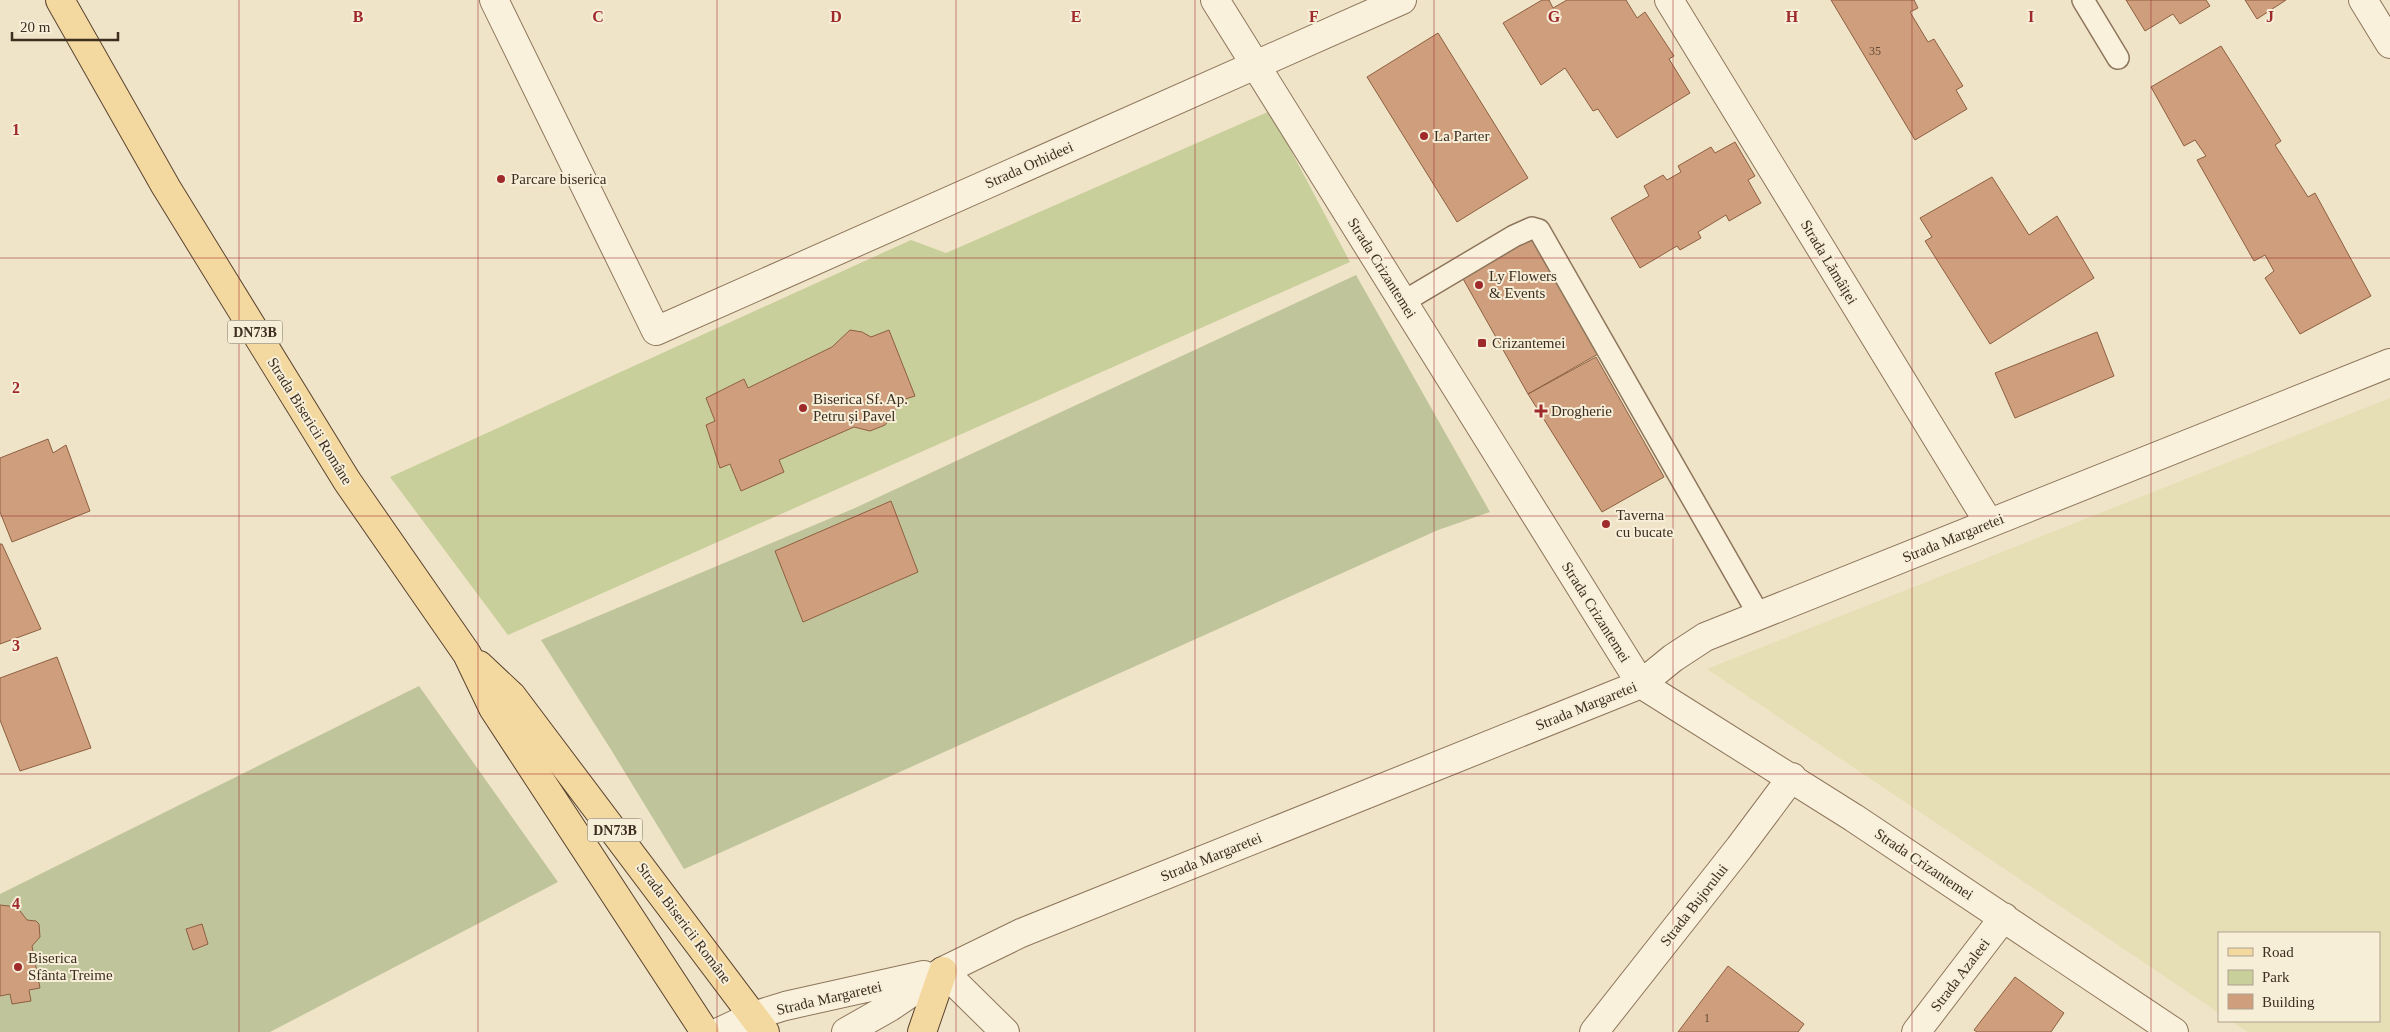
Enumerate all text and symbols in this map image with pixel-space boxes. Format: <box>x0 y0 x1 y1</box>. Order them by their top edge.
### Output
text: B <box>353 8 364 25</box>
text: C <box>592 8 604 25</box>
text: D <box>830 8 842 25</box>
text: E <box>1071 8 1081 25</box>
text: F <box>1309 8 1319 25</box>
text: G <box>1548 8 1561 25</box>
text: H <box>1786 8 1799 25</box>
text: I <box>2028 8 2034 25</box>
text: J <box>2266 8 2274 25</box>
scale bar <box>12 10 119 42</box>
text: 20 m <box>20 19 51 35</box>
house number: 35 <box>1869 44 1881 58</box>
text: 1 <box>12 121 20 138</box>
place label: La Parter <box>1434 128 1489 144</box>
marker: La Parter <box>1418 130 1430 142</box>
street label: Strada Orhideei <box>983 138 1075 192</box>
place label: Parcare biserica <box>511 171 607 187</box>
marker: Parcare biserica <box>495 173 507 185</box>
street label: Strada Crizantemei <box>1345 215 1419 321</box>
street label: Strada Lămâiței <box>1797 217 1860 308</box>
place label: Ly Flowers & Events <box>1489 268 1557 301</box>
marker: Ly Flowers & Events <box>1473 279 1485 291</box>
road number: DN73B <box>228 321 282 344</box>
place label: Crizantemei <box>1492 335 1565 351</box>
marker: Crizantemei <box>1476 337 1488 349</box>
street label: Strada Bisericii Române <box>264 355 356 488</box>
text: 2 <box>12 379 20 396</box>
place label: Biserica Sf. Ap. Petru și Pavel <box>813 391 908 425</box>
marker: Biserica Sf. Ap. Petru și Pavel <box>797 402 809 414</box>
place label: Drogherie <box>1551 403 1612 419</box>
marker: Drogherie <box>1535 405 1547 417</box>
place label: Taverna cu bucate <box>1616 507 1673 540</box>
street label: Strada Margaretei <box>1900 510 2006 566</box>
marker: Taverna cu bucate <box>1600 518 1612 530</box>
street label: Strada Crizantemei <box>1559 559 1633 665</box>
text: 3 <box>12 637 20 654</box>
street label: Strada Margaretei <box>1533 678 1639 734</box>
road number: DN73B <box>588 818 642 842</box>
street label: Strada Crizantemei <box>1872 825 1976 903</box>
street label: Strada Margaretei <box>1158 829 1264 885</box>
street label: Strada Bisericii Române <box>633 860 735 987</box>
street label: Strada Bujorului <box>1657 861 1731 949</box>
text: 4 <box>12 895 20 912</box>
legend <box>2218 932 2380 1022</box>
street label: Strada Azaleei <box>1927 935 1993 1015</box>
text: Road <box>2262 944 2294 960</box>
place label: Biserica Sfânta Treime <box>28 950 113 983</box>
marker: Biserica Sfânta Treime <box>12 961 24 973</box>
text: Park <box>2262 969 2290 985</box>
street label: Strada Margaretei <box>775 978 883 1018</box>
text: Building <box>2262 994 2315 1010</box>
house number: 1 <box>1704 1011 1710 1025</box>

